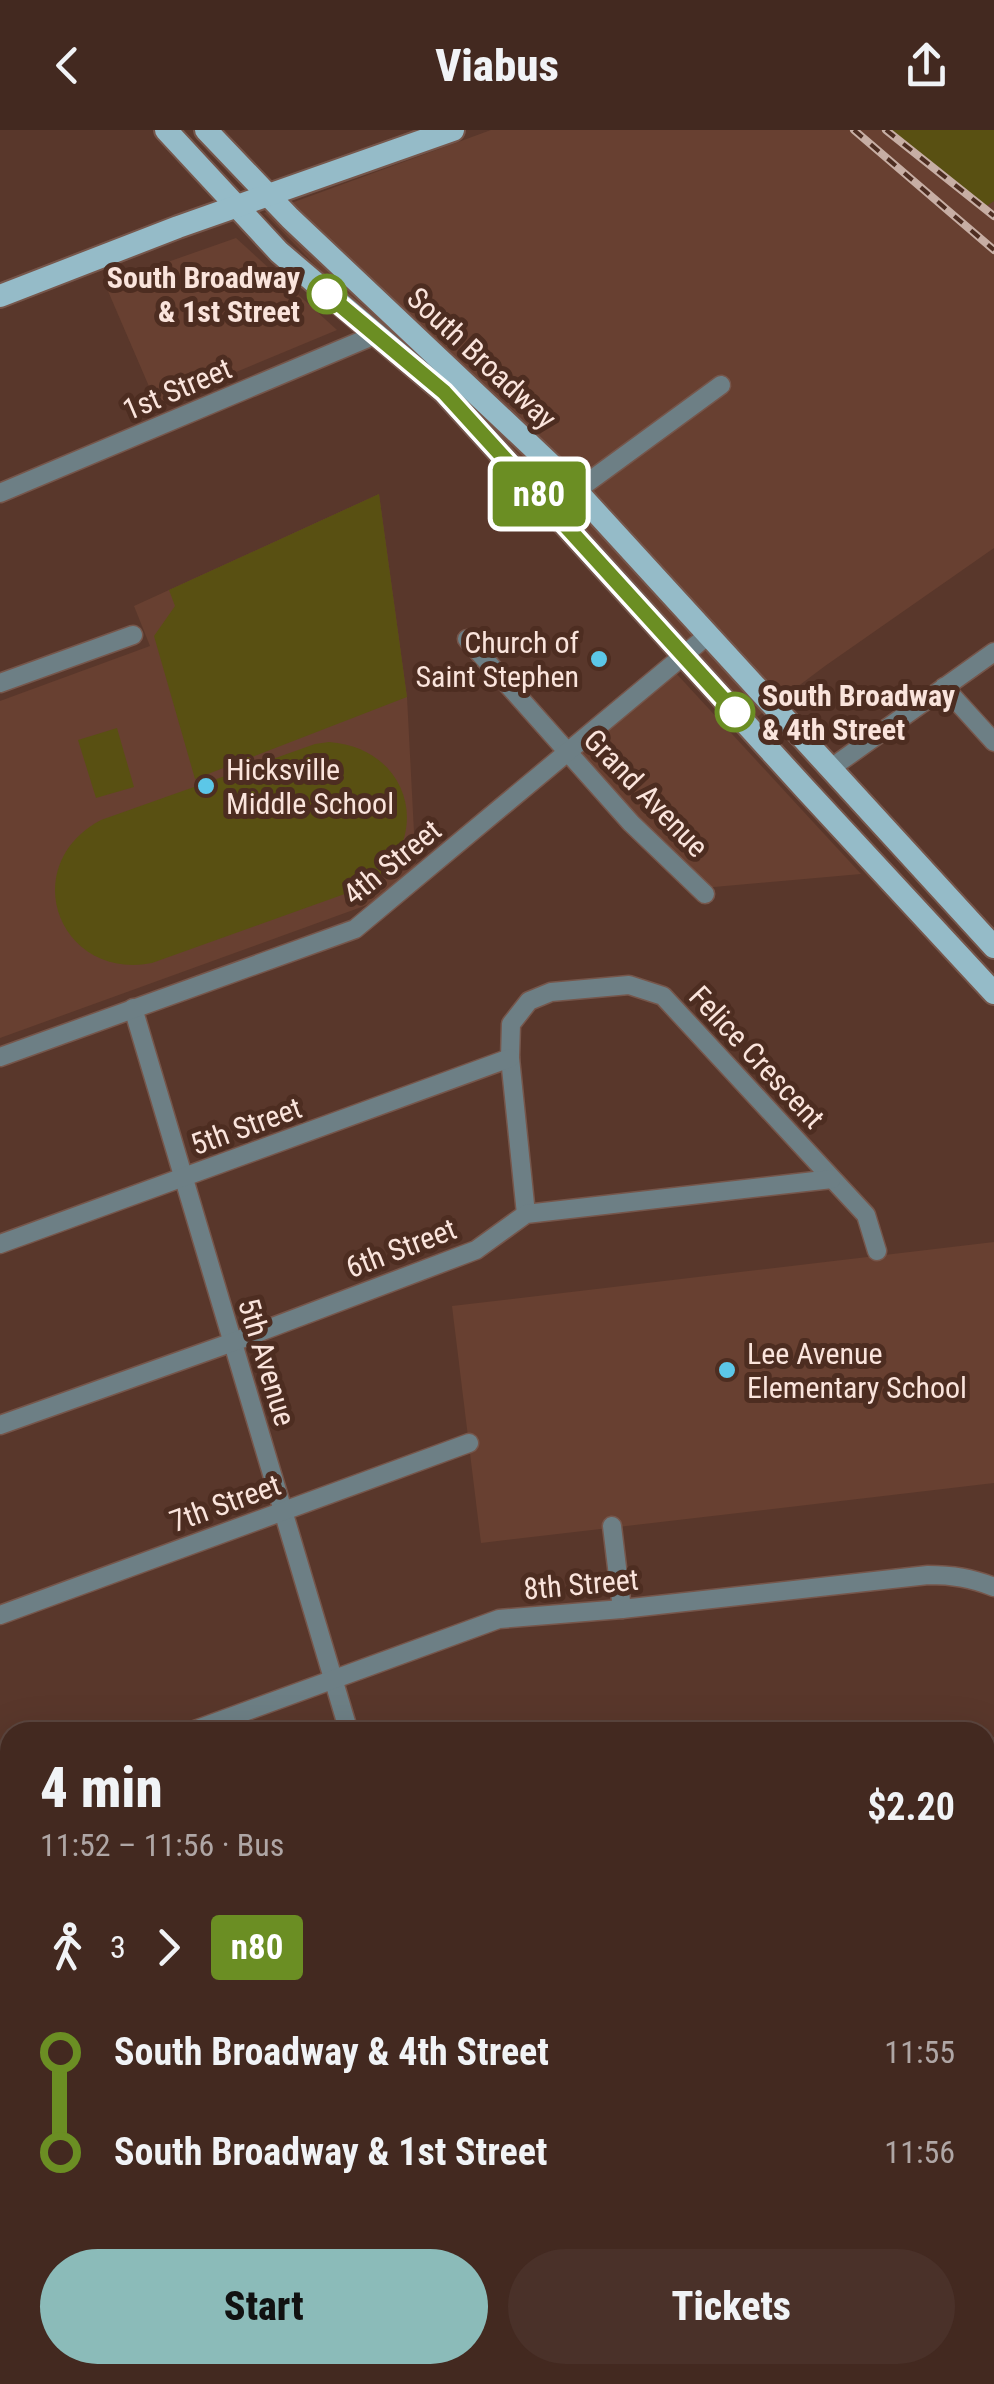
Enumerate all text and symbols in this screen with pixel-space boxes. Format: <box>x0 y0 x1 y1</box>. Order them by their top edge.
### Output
icon: back <box>40 38 95 93</box>
icon: share <box>899 38 954 93</box>
text: Viabus <box>435 39 559 92</box>
place label: South Broadway & 1st Street <box>107 260 301 329</box>
marker: South Broadway & 1st Street <box>308 275 346 313</box>
street label: South Broadway <box>400 280 564 436</box>
street label: 1st Street <box>117 351 237 427</box>
line badge: n80 <box>482 462 596 526</box>
text: n80 <box>513 474 565 515</box>
place label: Church of Saint Stephen <box>416 625 580 694</box>
marker: Church of Saint Stephen <box>588 648 610 670</box>
place label: South Broadway & 4th Street <box>762 678 956 747</box>
marker: South Broadway & 4th Street <box>716 693 754 731</box>
street label: Grand Avenue <box>577 722 715 864</box>
place label: Hicksville Middle School <box>226 752 394 821</box>
marker: Hicksville Middle School <box>195 775 217 797</box>
street label: 4th Street <box>336 812 448 912</box>
street label: Felice Crescent <box>682 979 832 1135</box>
street label: 5th Street <box>186 1090 306 1162</box>
street label: 6th Street <box>341 1211 461 1285</box>
street label: 5th Avenue <box>231 1294 303 1430</box>
place label: Lee Avenue Elementary School <box>747 1336 967 1405</box>
marker: Lee Avenue Elementary School <box>716 1359 738 1381</box>
street label: 7th Street <box>165 1467 285 1539</box>
street label: 8th Street <box>522 1562 640 1606</box>
text: 4 min <box>40 1756 163 1820</box>
text: $2.20 <box>867 1785 955 1829</box>
text: 11:52 – 11:56 · Bus <box>40 1826 284 1864</box>
icon: walk <box>40 1920 95 1975</box>
icon: forward <box>141 1920 196 1975</box>
text: n80 <box>231 1927 283 1968</box>
text: 3 <box>110 1928 126 1966</box>
text: South Broadway & 4th Street <box>114 2030 549 2074</box>
text: 11:55 <box>884 2033 955 2071</box>
text: South Broadway & 1st Street <box>114 2130 547 2174</box>
text: 11:56 <box>884 2133 955 2171</box>
button: Start <box>40 2249 488 2364</box>
button: Tickets <box>508 2249 955 2364</box>

